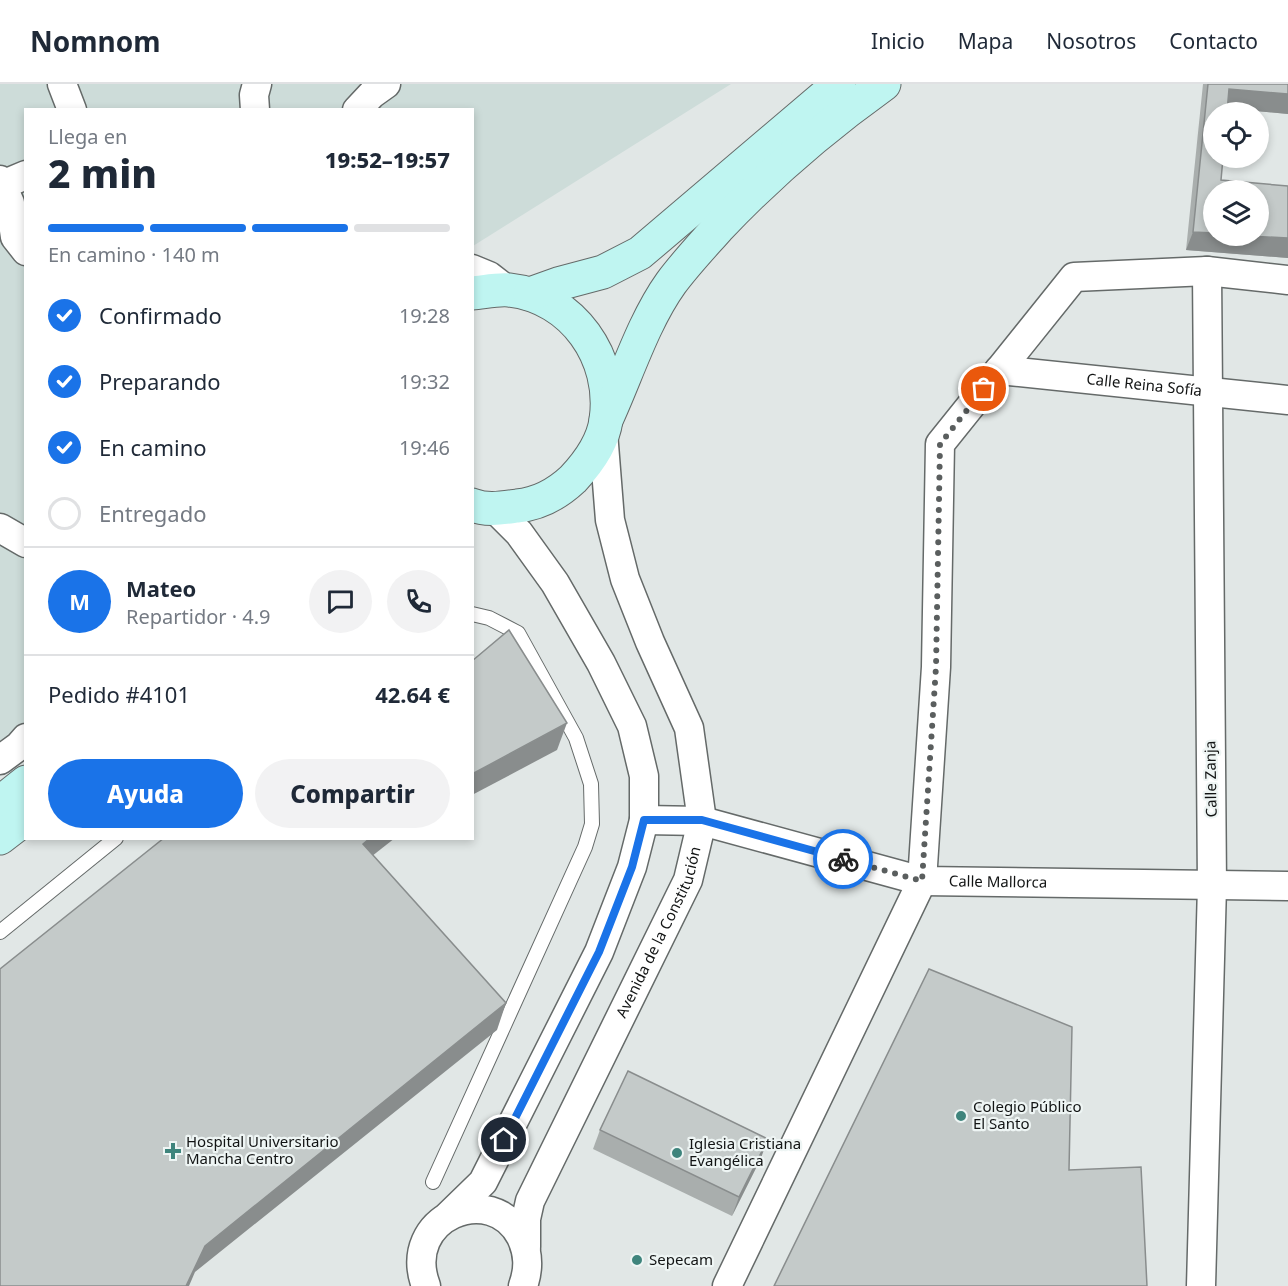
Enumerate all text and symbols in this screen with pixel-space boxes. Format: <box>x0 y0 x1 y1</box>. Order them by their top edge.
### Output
text: Nomnom <box>30 22 161 60</box>
text: Inicio <box>871 27 925 55</box>
text: Mapa <box>958 27 1013 55</box>
text: Nosotros <box>1046 27 1136 55</box>
text: Contacto <box>1169 27 1258 55</box>
map controls <box>1203 102 1269 246</box>
button: locate <box>1203 102 1269 168</box>
text: Llega en <box>48 123 127 150</box>
text: 19:52–19:57 <box>325 144 450 174</box>
text: 2 min <box>48 146 157 199</box>
button: layers <box>1203 180 1269 246</box>
text: En camino · 140 m <box>48 241 220 268</box>
icon: check <box>48 299 81 332</box>
text: Confirmado <box>99 300 222 330</box>
text: 19:28 <box>399 302 450 329</box>
pin <box>958 363 1009 414</box>
icon: check <box>48 365 81 398</box>
text: Preparando <box>99 366 221 396</box>
text: 19:32 <box>399 368 450 395</box>
street label: Calle Reina Sofía <box>1086 368 1203 400</box>
icon: bag <box>967 372 1000 405</box>
icon: check <box>48 431 81 464</box>
text: En camino <box>99 432 207 462</box>
text: 19:46 <box>399 434 450 461</box>
text: Entregado <box>99 498 207 528</box>
button: chat <box>309 570 372 633</box>
button: phone <box>387 570 450 633</box>
text: Mateo <box>126 573 196 603</box>
text: M <box>69 586 90 616</box>
text: Repartidor · 4.9 <box>126 603 271 630</box>
text: Pedido #4101 <box>48 679 190 709</box>
text: 42.64 € <box>375 679 450 709</box>
street label: Calle Zanja <box>1199 741 1221 817</box>
button: Ayuda <box>48 759 243 828</box>
button: Compartir <box>255 759 450 828</box>
courier <box>813 829 873 889</box>
icon: bike <box>827 843 860 876</box>
street label: Avenida de la Constitución <box>611 844 705 1021</box>
street label: Calle Mallorca <box>949 870 1047 892</box>
place label: Colegio Público El Santo <box>973 1096 1082 1133</box>
marker: Colegio Público El Santo <box>954 1109 968 1123</box>
pin <box>478 1114 529 1165</box>
icon: home <box>487 1123 520 1156</box>
place label: Hospital Universitario Mancha Centro <box>186 1131 338 1168</box>
place label: Iglesia Cristiana Evangélica <box>689 1133 801 1170</box>
marker: Hospital Universitario Mancha Centro <box>164 1142 182 1160</box>
marker: Iglesia Cristiana Evangélica <box>670 1146 684 1160</box>
place label: Sepecam <box>649 1249 713 1269</box>
marker: Sepecam <box>630 1253 644 1267</box>

